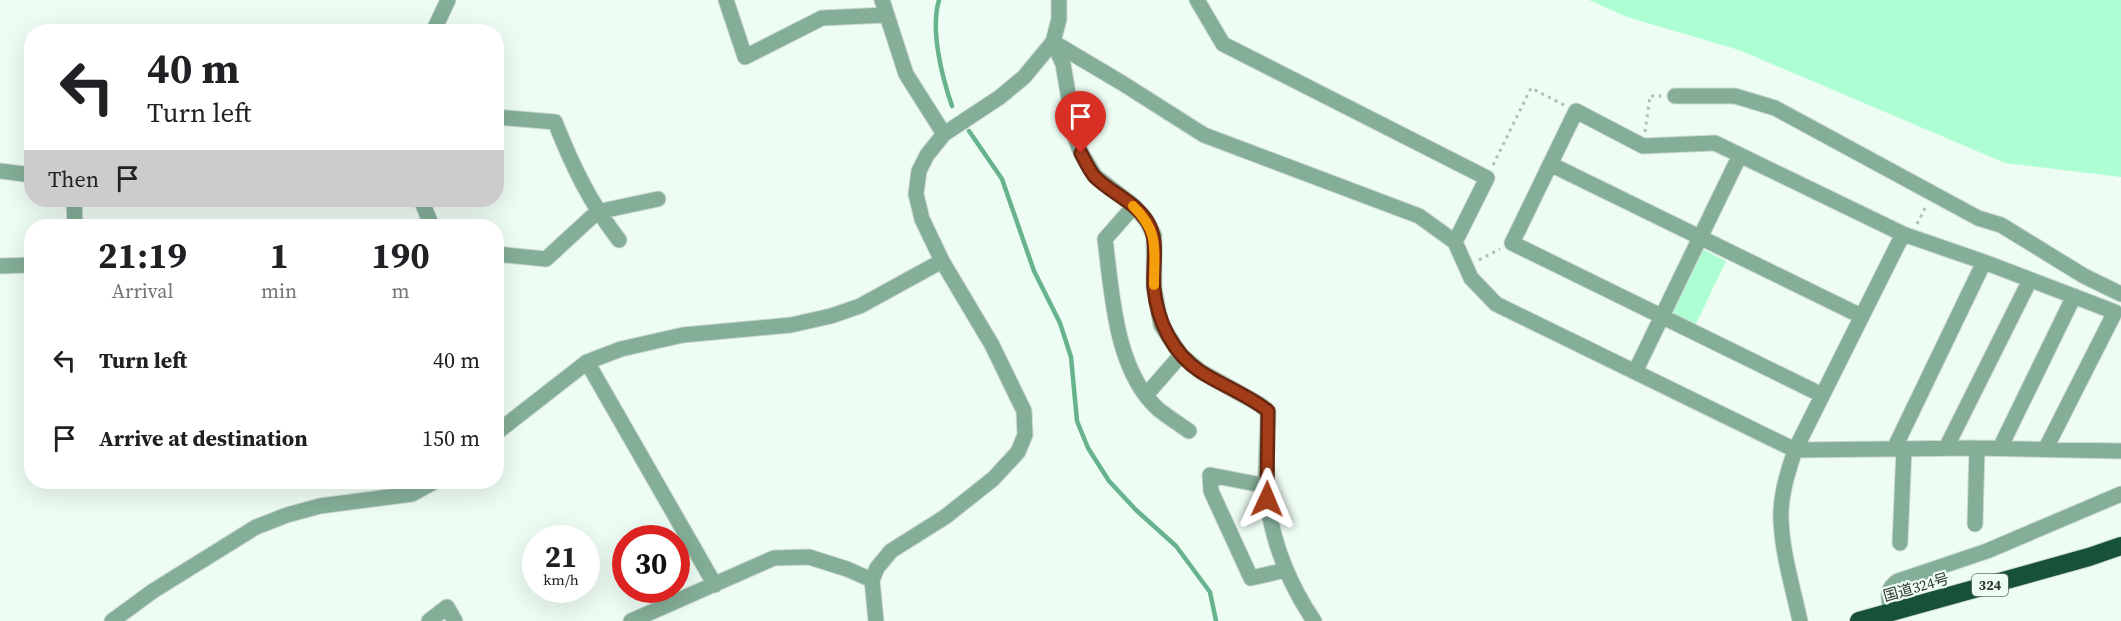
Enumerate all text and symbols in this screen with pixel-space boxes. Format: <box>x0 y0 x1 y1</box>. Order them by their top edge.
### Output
text: 40 m <box>147 39 240 97</box>
icon: left <box>48 48 126 126</box>
pin <box>1055 91 1106 153</box>
text: Turn left <box>147 94 251 131</box>
icon: arrive <box>1064 100 1097 133</box>
icon: arrive <box>111 162 144 195</box>
text: Then <box>48 164 99 194</box>
text: 21:19 <box>98 231 187 280</box>
text: 1 <box>269 231 289 280</box>
text: 190 <box>371 231 430 280</box>
text: Arrival <box>112 277 173 305</box>
text: min <box>261 277 297 305</box>
text: m <box>392 277 410 305</box>
icon: left <box>48 344 81 377</box>
text: Turn left <box>99 345 187 375</box>
text: 40 m <box>433 345 480 375</box>
icon: arrive <box>48 422 81 455</box>
text: Arrive at destination <box>99 423 308 453</box>
text: 150 m <box>422 423 480 453</box>
position arrow <box>1235 467 1299 531</box>
speed limit sign: 30 <box>612 525 690 603</box>
text: 21 <box>545 536 577 577</box>
street label: 国道324号 <box>1881 568 1951 606</box>
text: km/h <box>543 569 579 590</box>
road number: 324 <box>1972 574 2008 596</box>

